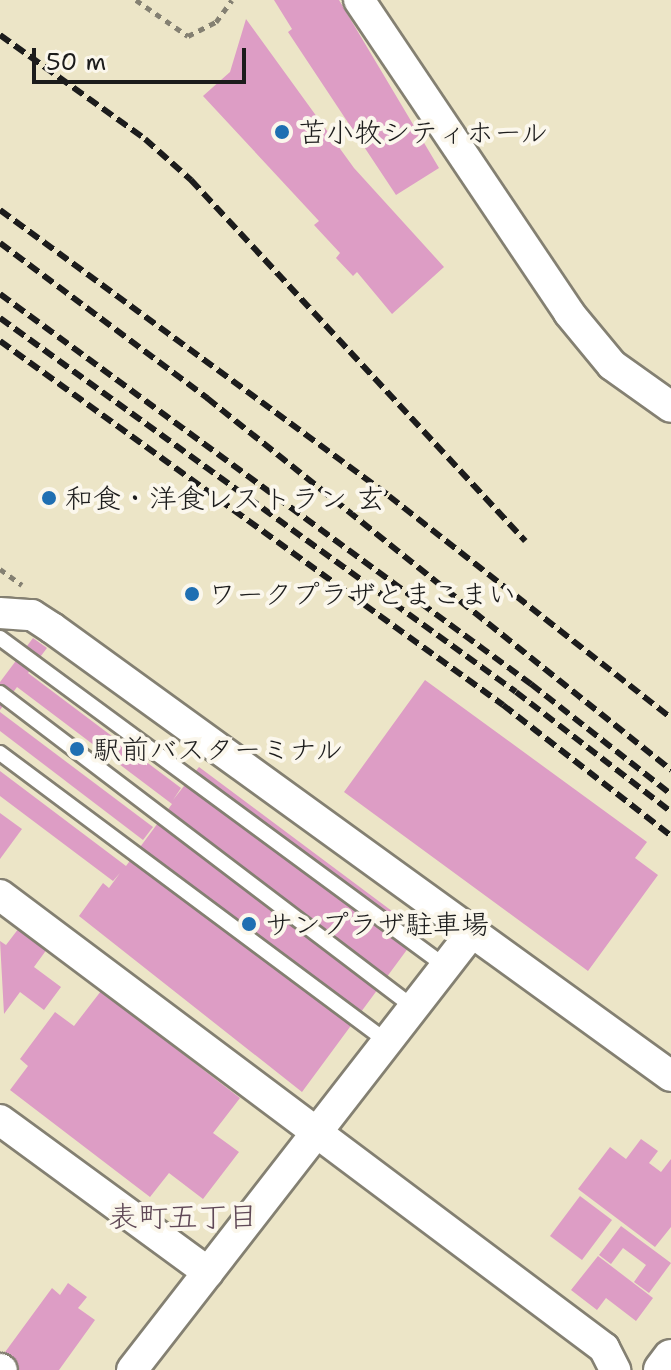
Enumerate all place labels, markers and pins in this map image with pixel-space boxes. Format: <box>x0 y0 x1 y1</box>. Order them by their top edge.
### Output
place label: 苫小牧シティホール <box>298 115 550 149</box>
marker: 苫小牧シティホール <box>273 123 291 141</box>
place label: 和食・洋食レストラン 玄 <box>65 481 383 515</box>
marker: 和食・洋食レストラン 玄 <box>40 489 58 507</box>
place label: ワークプラザとまこまい <box>208 577 516 611</box>
marker: ワークプラザとまこまい <box>183 585 201 603</box>
place label: 駅前バスターミナル <box>93 732 345 766</box>
marker: 駅前バスターミナル <box>68 740 86 758</box>
place label: サンプラザ駐車場 <box>265 907 489 941</box>
marker: サンプラザ駐車場 <box>240 915 258 933</box>

